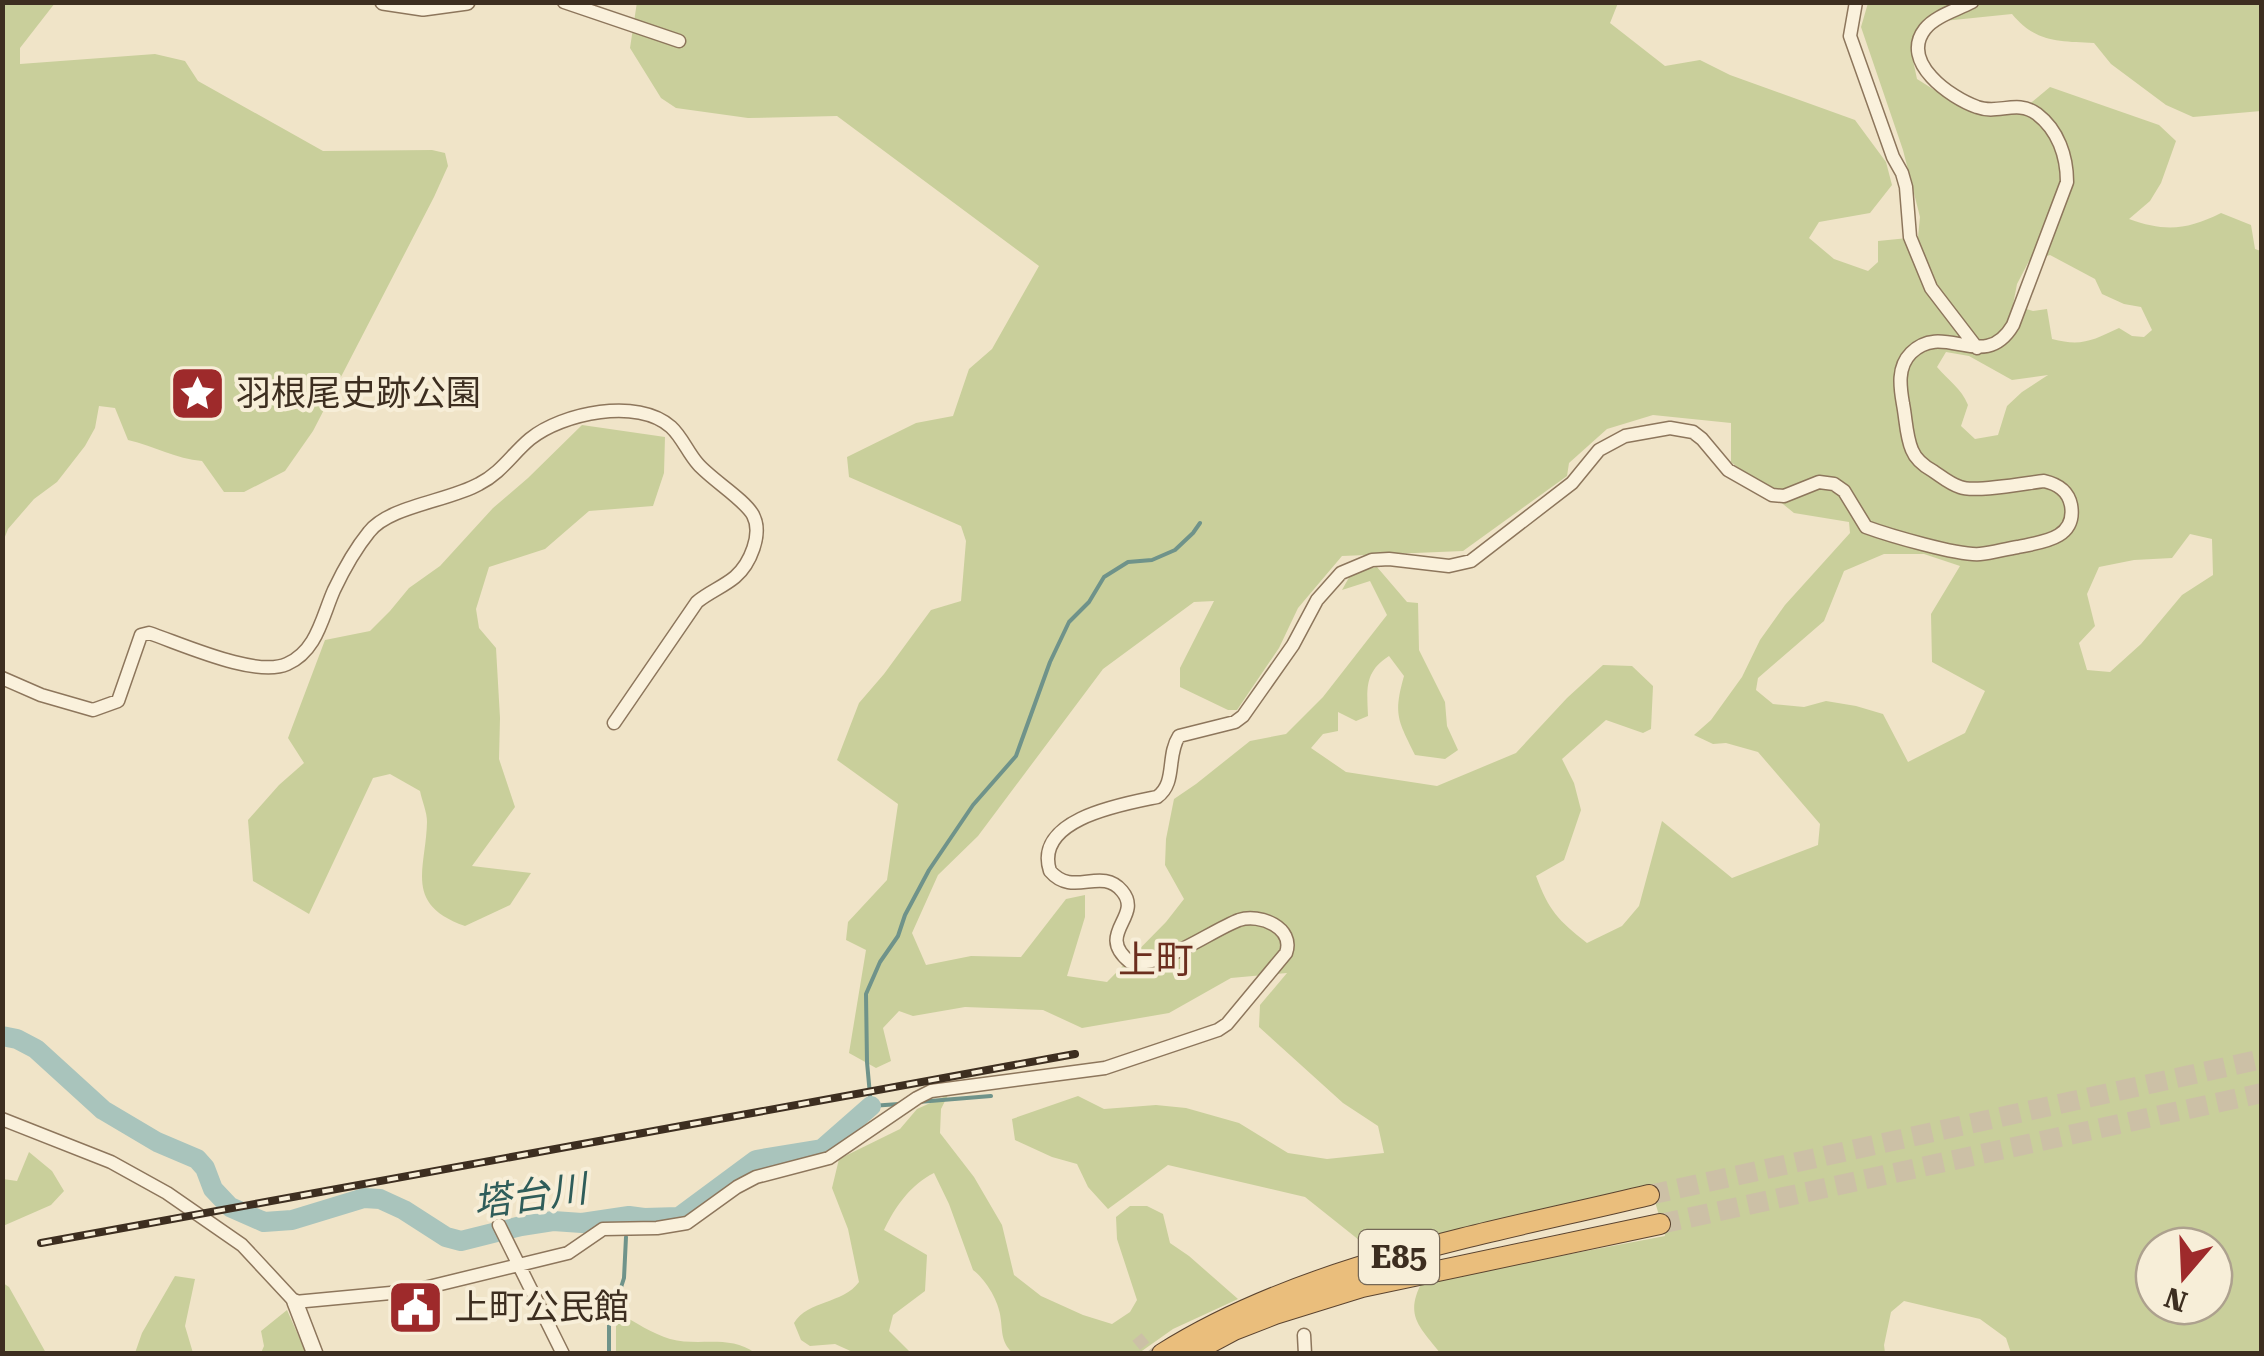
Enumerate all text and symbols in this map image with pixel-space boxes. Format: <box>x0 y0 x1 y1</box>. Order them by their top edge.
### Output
place icon: 羽根尾史跡公園 <box>167 363 227 423</box>
place label: 羽根尾史跡公園 <box>236 373 481 414</box>
district label: 上町 <box>1118 938 1194 982</box>
water label: 塔台川 <box>470 1166 593 1226</box>
north arrow <box>2134 1226 2234 1326</box>
road number: E85 <box>1359 1230 1439 1284</box>
public building icon: 上町公民館 <box>385 1277 445 1337</box>
text: N <box>2160 1280 2192 1318</box>
place label: 上町公民館 <box>454 1287 629 1328</box>

